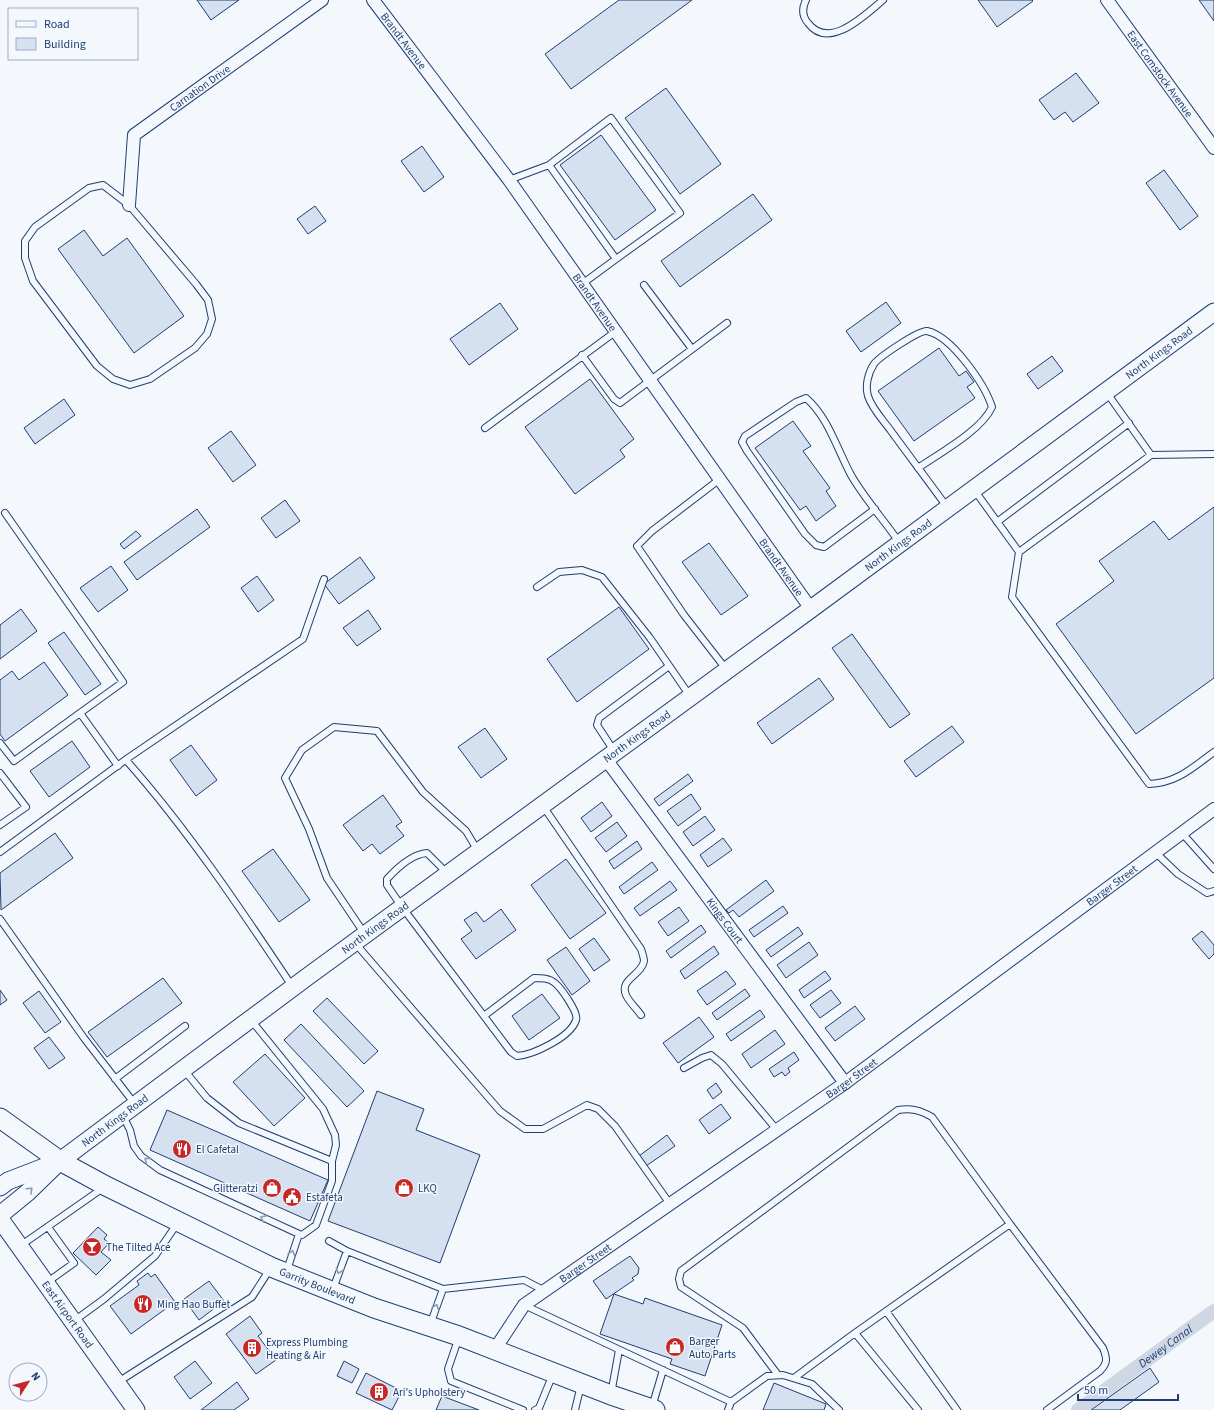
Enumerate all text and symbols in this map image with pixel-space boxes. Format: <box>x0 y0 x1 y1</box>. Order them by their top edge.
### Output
legend <box>8 8 138 60</box>
street label: Brandt Avenue <box>377 9 430 73</box>
text: Road <box>44 16 70 33</box>
street label: East Comstock Avenue <box>1124 27 1197 121</box>
text: Building <box>44 36 86 53</box>
street label: Carnation Drive <box>166 61 234 115</box>
street label: Brandt Avenue <box>569 270 621 335</box>
street label: North Kings Road <box>1122 323 1196 382</box>
street label: North Kings Road <box>861 515 935 575</box>
street label: Brandt Avenue <box>756 535 807 599</box>
street label: North Kings Road <box>600 707 673 766</box>
street label: Barger Street <box>1083 861 1140 909</box>
street label: Kings Court <box>703 895 747 947</box>
street label: North Kings Road <box>338 898 412 957</box>
street label: Barger Street <box>823 1054 880 1102</box>
street label: North Kings Road <box>78 1090 151 1150</box>
restaurant icon: El Cafetal <box>171 1138 193 1160</box>
place label: El Cafetal <box>196 1142 239 1157</box>
one-way arrow <box>144 1157 151 1165</box>
shop icon: Glitteratzi <box>261 1177 283 1199</box>
shop icon: LKQ <box>393 1177 415 1199</box>
place label: Glitteratzi <box>213 1181 258 1196</box>
place label: LKQ <box>418 1181 437 1196</box>
public building icon: Estafeta <box>281 1186 303 1208</box>
one-way arrow <box>25 1187 33 1195</box>
place label: Estafeta <box>306 1190 343 1205</box>
one-way arrow <box>260 1215 267 1223</box>
bar icon: The Tilted Ace <box>81 1236 103 1258</box>
street label: Barger Street <box>556 1239 614 1286</box>
place label: The Tilted Ace <box>106 1240 171 1255</box>
one-way arrow <box>288 1250 296 1257</box>
street label: Garrity Boulevard <box>277 1264 358 1307</box>
one-way arrow <box>336 1268 344 1275</box>
street label: East Airport Road <box>39 1278 97 1351</box>
restaurant icon: Ming Hao Buffet <box>132 1293 154 1315</box>
place label: Ming Hao Buffet <box>157 1297 230 1312</box>
one-way arrow <box>432 1304 440 1311</box>
water label: Dewey Canal <box>1135 1321 1196 1372</box>
place label: Barger Auto Parts <box>689 1334 736 1362</box>
place label: Express Plumbing Heating & Air <box>266 1335 348 1363</box>
shop icon: Barger Auto Parts <box>664 1336 686 1358</box>
building icon: Express Plumbing Heating & Air <box>241 1337 263 1359</box>
north arrow <box>8 1362 48 1402</box>
text: N <box>27 1369 44 1384</box>
scale bar <box>1078 1376 1178 1402</box>
building icon: Ari's Upholstery <box>368 1381 390 1403</box>
text: 50 m <box>1084 1382 1108 1399</box>
place label: Ari's Upholstery <box>393 1385 465 1400</box>

